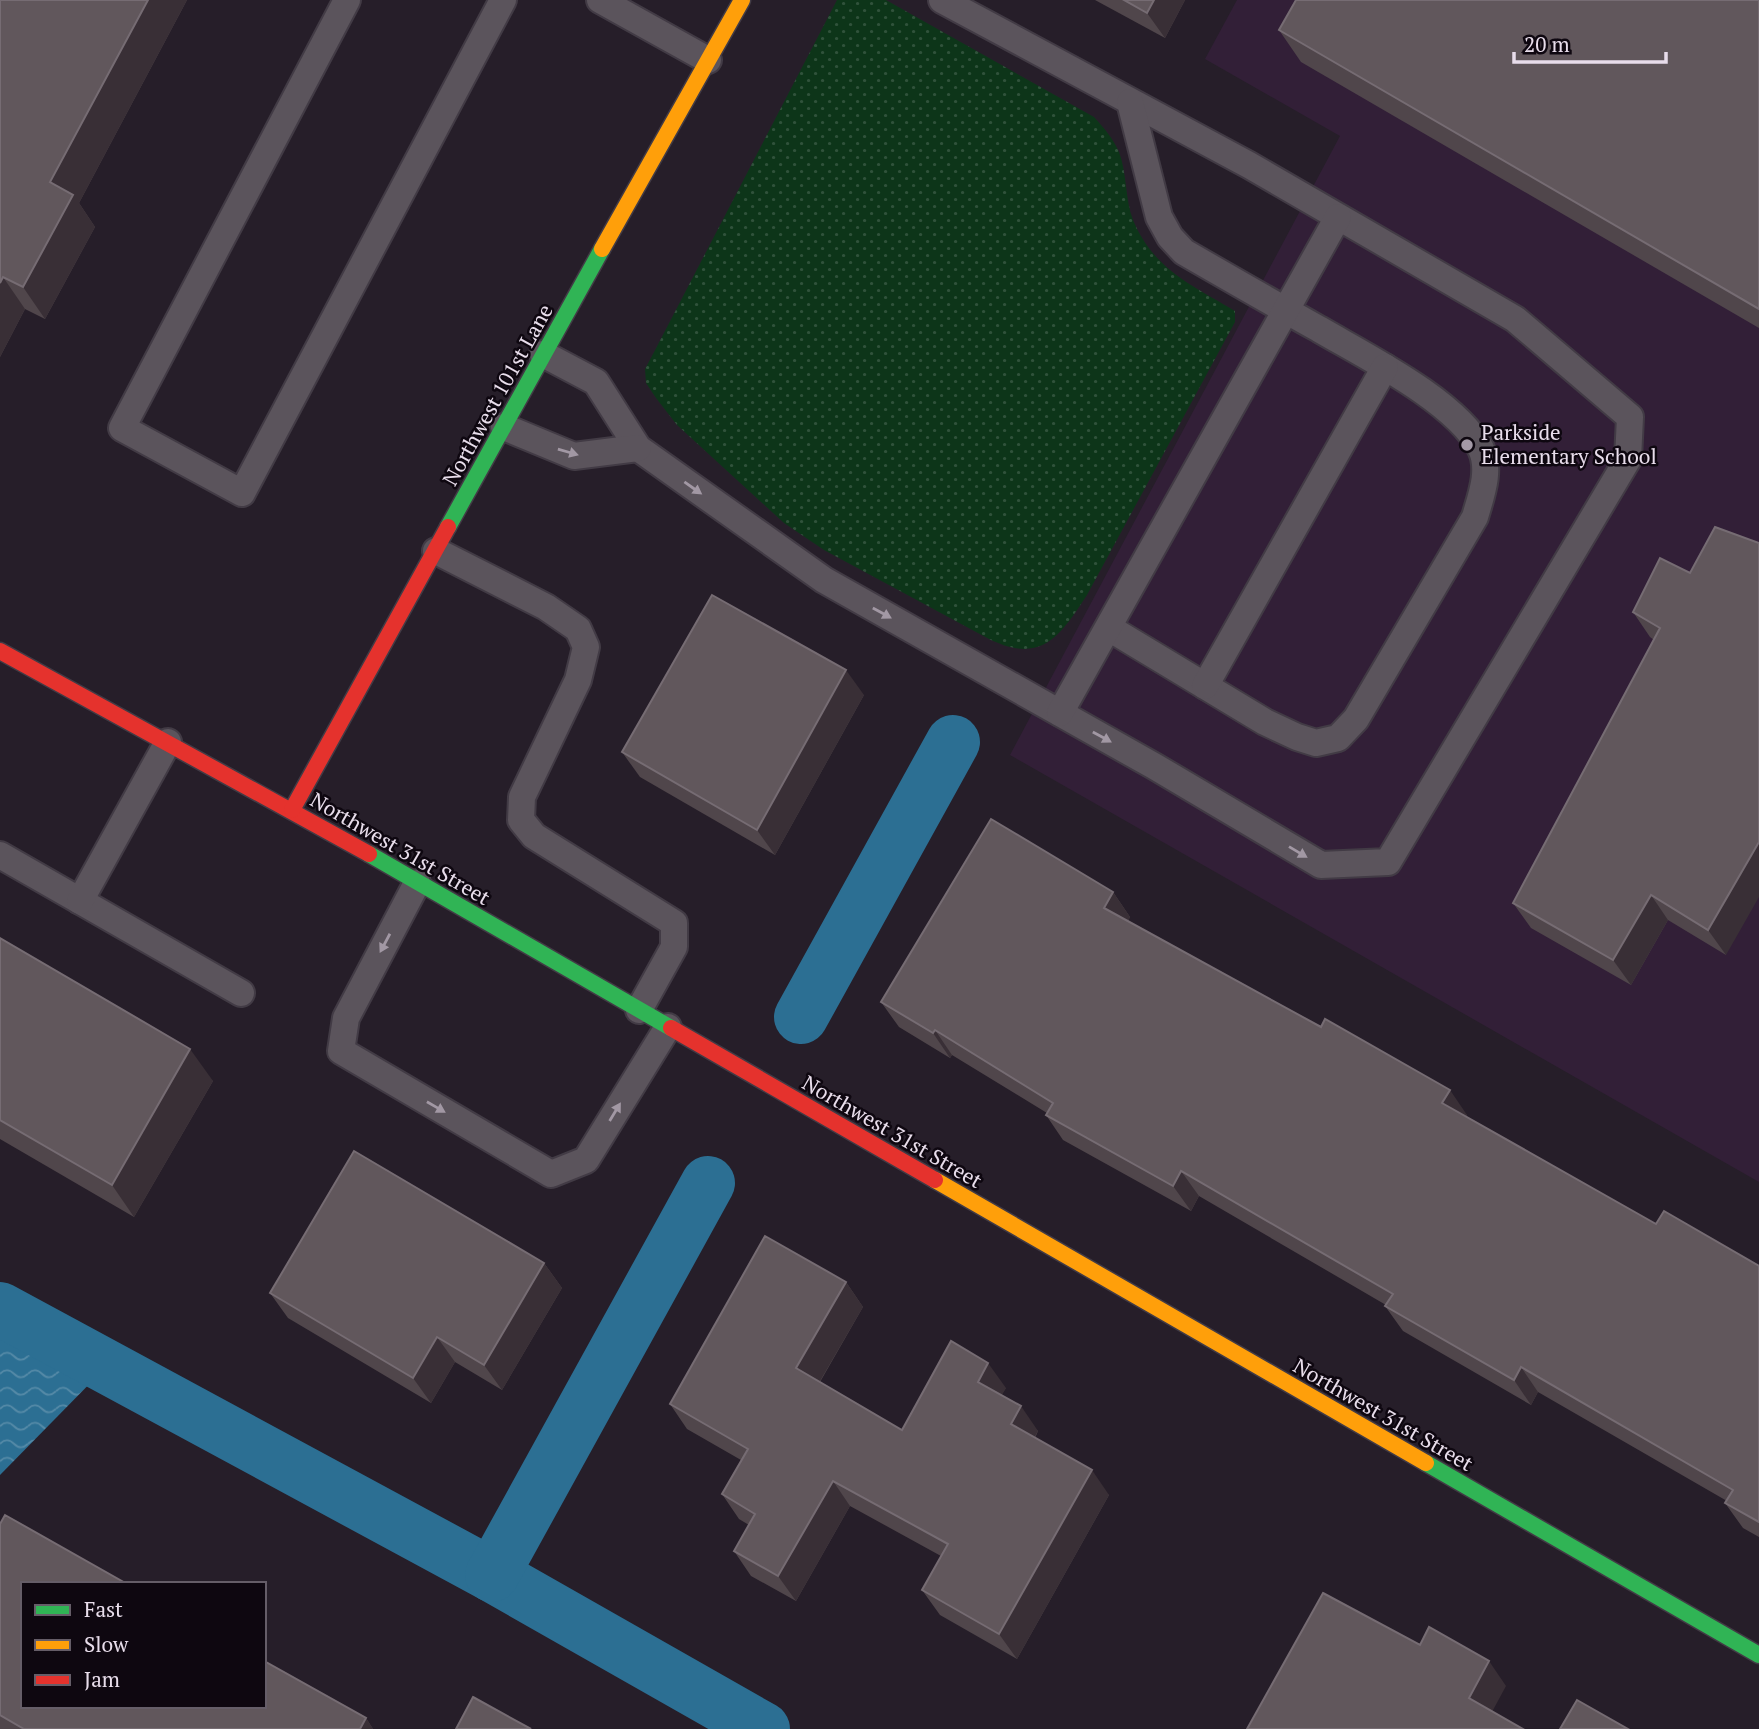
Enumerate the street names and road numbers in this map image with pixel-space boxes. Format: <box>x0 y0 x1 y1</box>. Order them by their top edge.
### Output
street label: Northwest 101st Lane <box>436 299 559 490</box>
street label: Northwest 31st Street <box>306 785 496 911</box>
street label: Northwest 31st Street <box>798 1068 988 1194</box>
street label: Northwest 31st Street <box>1289 1351 1479 1477</box>

